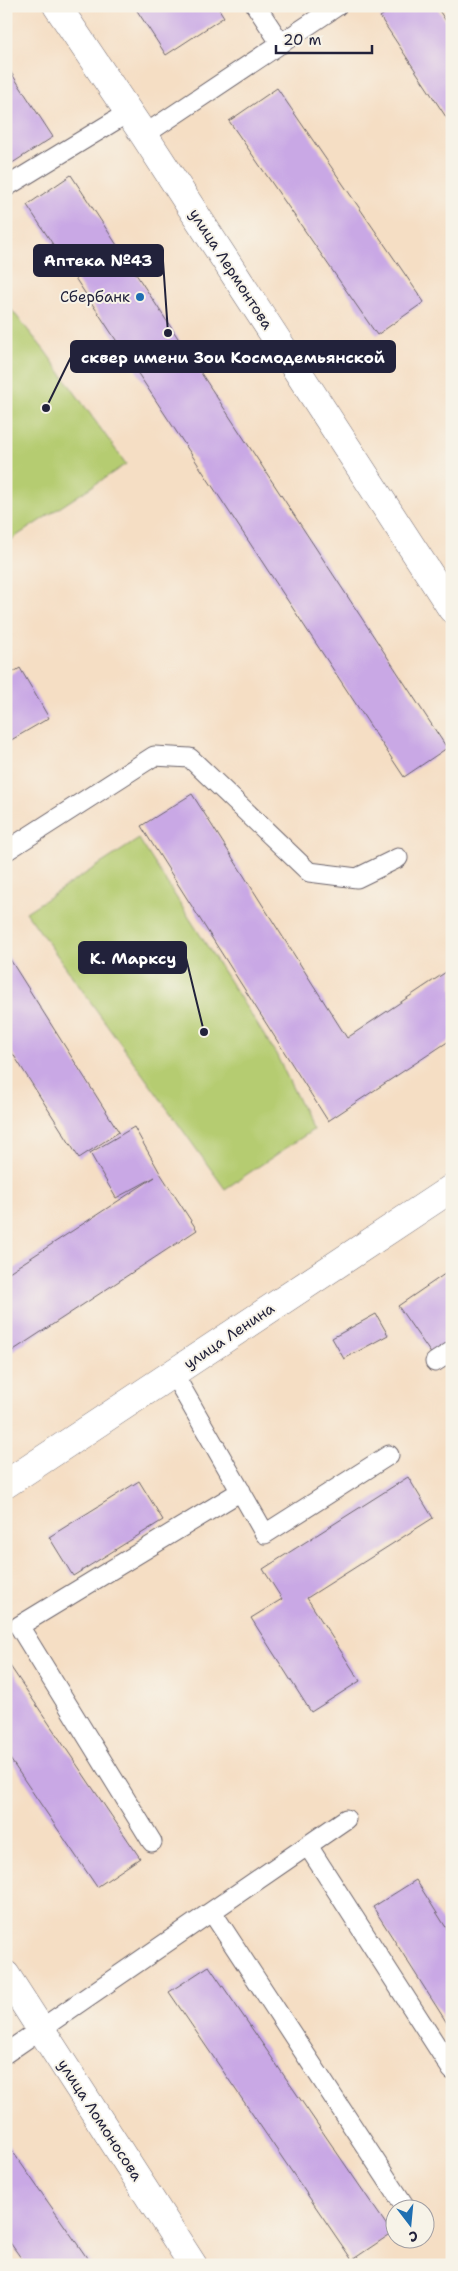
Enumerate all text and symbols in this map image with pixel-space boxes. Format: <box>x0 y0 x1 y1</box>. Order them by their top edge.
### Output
scale bar <box>276 22 372 54</box>
text: 20 m <box>283 30 322 50</box>
street label: улица Лермонтова <box>184 205 278 334</box>
callout: Аптека №43 <box>34 245 163 276</box>
text: Аптека №43 <box>44 250 152 271</box>
place label: Сбербанк <box>60 287 130 307</box>
marker: Сбербанк <box>134 291 146 303</box>
callout: сквер имени Зои Космодемьянской <box>71 341 395 372</box>
text: сквер имени Зои Космодемьянской <box>81 347 385 368</box>
callout: К. Марксу <box>79 942 186 973</box>
text: К. Марксу <box>90 948 176 969</box>
street label: улица Ленина <box>180 1298 279 1374</box>
street label: улица Ломоносова <box>53 2055 147 2185</box>
north arrow <box>386 2198 436 2248</box>
text: С <box>407 2227 420 2246</box>

